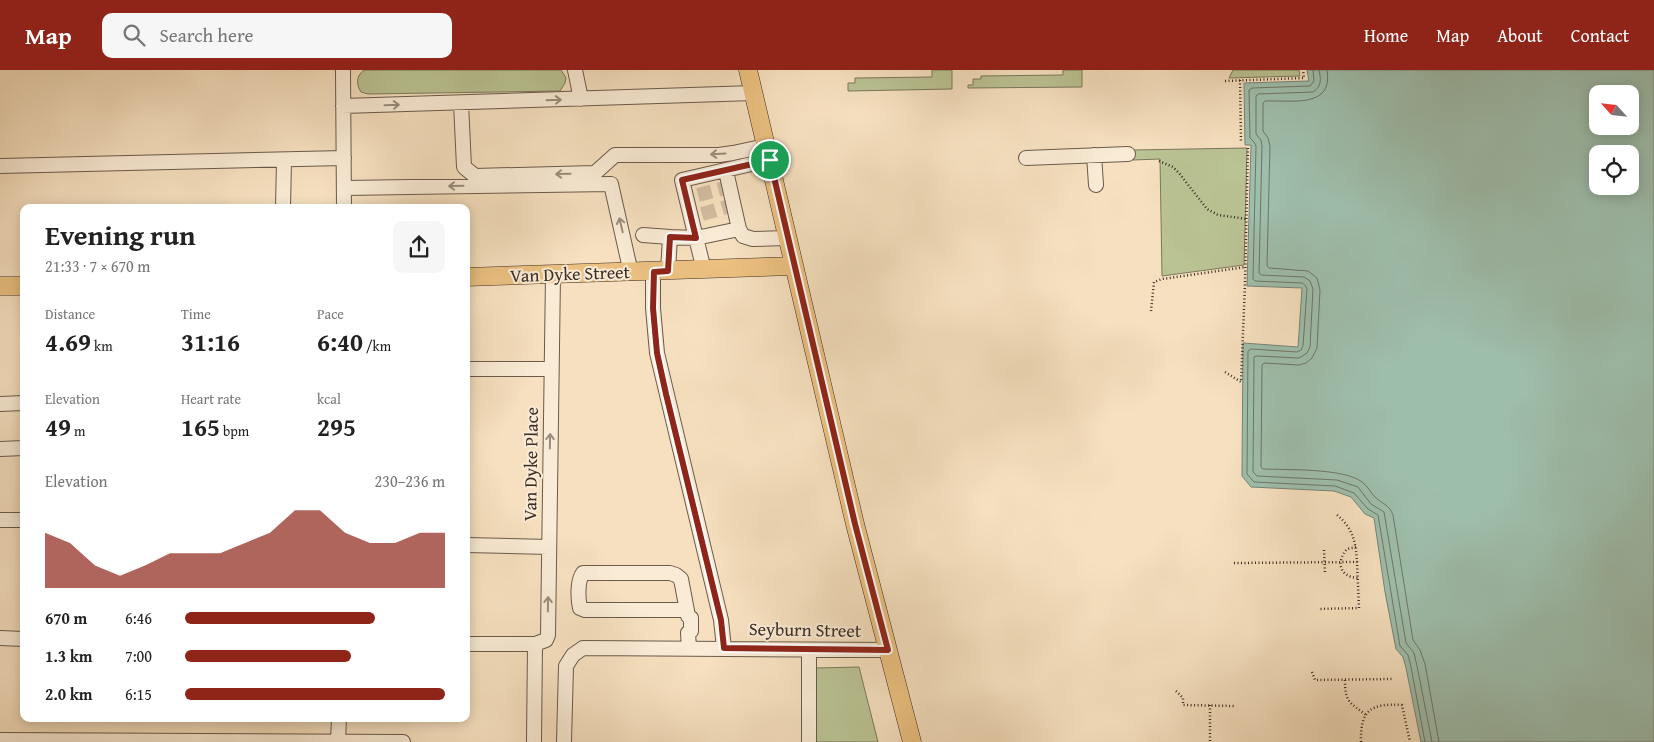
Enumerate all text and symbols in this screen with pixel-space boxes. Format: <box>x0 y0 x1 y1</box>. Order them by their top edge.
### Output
search box <box>102 13 452 58</box>
text: Map <box>25 18 72 53</box>
icon: search <box>120 21 148 49</box>
text: Search here <box>160 21 253 49</box>
text: Home <box>1364 22 1408 49</box>
text: Map <box>1436 22 1469 49</box>
text: About <box>1497 22 1543 49</box>
text: Contact <box>1571 22 1629 49</box>
north arrow <box>1589 85 1639 135</box>
map controls <box>1589 85 1639 195</box>
one-way arrow <box>546 95 562 105</box>
one-way arrow <box>384 100 400 110</box>
pin <box>749 139 791 181</box>
button: locate <box>1589 145 1639 195</box>
icon: arrive <box>756 146 784 174</box>
one-way arrow <box>710 150 726 159</box>
one-way arrow <box>555 169 572 179</box>
one-way arrow <box>448 181 464 191</box>
text: Evening run <box>45 214 196 255</box>
one-way arrow <box>616 217 625 233</box>
button: share <box>393 221 445 273</box>
text: 21:33 · 7 × 670 m <box>45 254 150 278</box>
street label: Van Dyke Street <box>510 258 631 289</box>
text: Distance <box>45 304 95 324</box>
text: Time <box>181 304 211 324</box>
text: Pace <box>317 304 344 324</box>
text: 4.69 <box>45 324 91 360</box>
text: 31:16 <box>181 324 240 360</box>
text: 6:40 <box>317 324 363 360</box>
text: km <box>91 336 113 356</box>
text: /km <box>363 336 391 356</box>
text: Elevation <box>45 389 100 409</box>
text: Heart rate <box>181 389 241 409</box>
text: kcal <box>317 389 341 409</box>
street label: Van Dyke Place <box>516 407 545 521</box>
text: 49 <box>45 409 71 445</box>
text: 165 <box>181 409 220 445</box>
text: 295 <box>317 409 356 445</box>
text: m <box>71 421 85 441</box>
text: bpm <box>220 421 249 441</box>
one-way arrow <box>545 433 555 450</box>
text: Elevation <box>45 469 108 493</box>
text: 230–236 m <box>375 469 445 493</box>
one-way arrow <box>543 596 553 612</box>
text: 670 m <box>45 606 87 630</box>
text: 6:46 <box>125 606 152 630</box>
street label: Seyburn Street <box>749 615 862 644</box>
text: 1.3 km <box>45 644 92 668</box>
text: 7:00 <box>125 644 152 668</box>
text: 2.0 km <box>45 682 92 706</box>
text: 6:15 <box>125 682 152 706</box>

